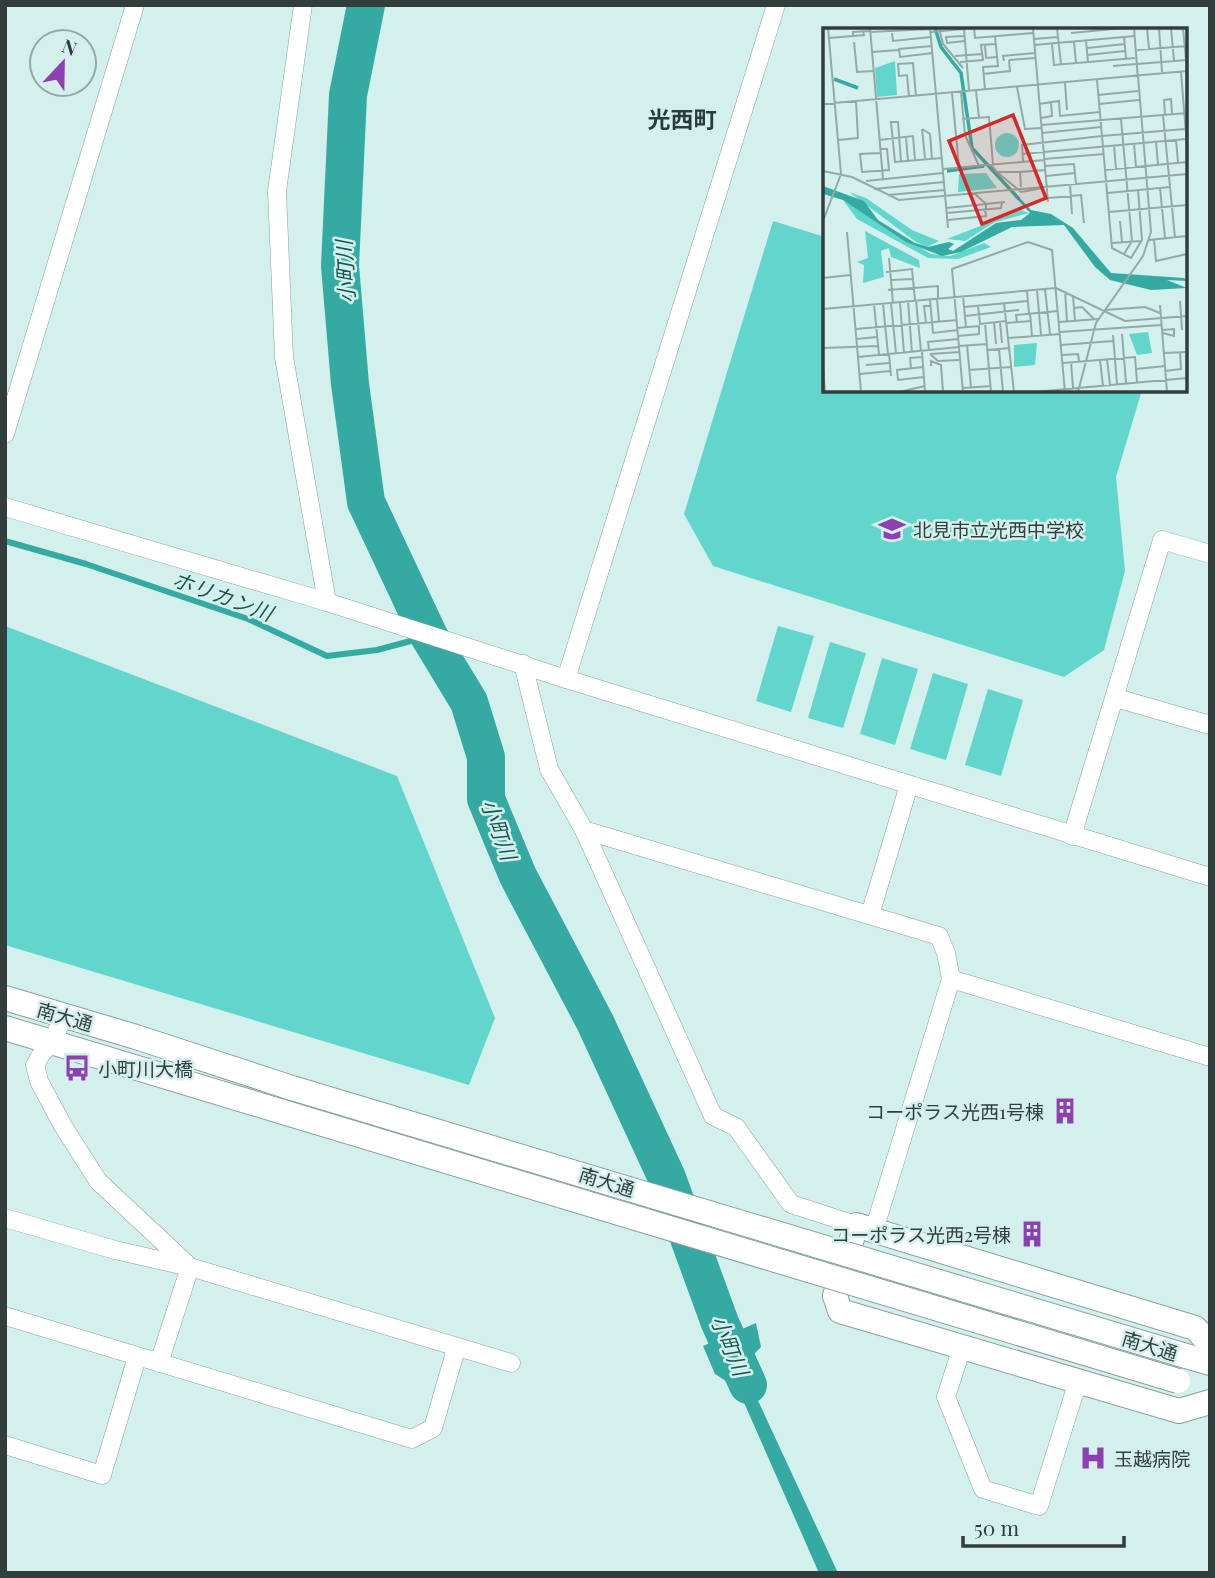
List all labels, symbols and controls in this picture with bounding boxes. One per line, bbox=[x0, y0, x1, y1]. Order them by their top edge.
north arrow bbox=[28, 28, 98, 98]
inset map bbox=[823, 28, 1187, 392]
text: N bbox=[59, 32, 81, 61]
district label: 光西町 bbox=[648, 103, 717, 134]
water label: 小町川 bbox=[328, 238, 360, 304]
school or university icon: 北見市立光西中学校 bbox=[877, 514, 907, 544]
place label: 北見市立光西中学校 bbox=[913, 516, 1084, 542]
water label: ホリカン川 bbox=[169, 564, 279, 627]
water label: 小町川 bbox=[476, 795, 525, 865]
street label: 南大通 bbox=[34, 996, 96, 1036]
bus stop icon: 小町川大橋 bbox=[62, 1053, 92, 1083]
place label: 小町川大橋 bbox=[98, 1055, 193, 1081]
building icon: コーポラス光西1号棟 bbox=[1050, 1096, 1080, 1126]
place label: コーポラス光西1号棟 bbox=[866, 1098, 1044, 1124]
street label: 南大通 bbox=[576, 1160, 638, 1202]
building icon: コーポラス光西2号棟 bbox=[1017, 1219, 1047, 1249]
place label: コーポラス光西2号棟 bbox=[831, 1221, 1011, 1247]
water label: 小町川 bbox=[706, 1311, 757, 1381]
street label: 南大通 bbox=[1119, 1324, 1181, 1366]
hospital icon: 玉越病院 bbox=[1078, 1443, 1108, 1473]
place label: 玉越病院 bbox=[1114, 1445, 1190, 1471]
scale bar bbox=[963, 1504, 1124, 1548]
text: 50 m bbox=[974, 1513, 1020, 1541]

